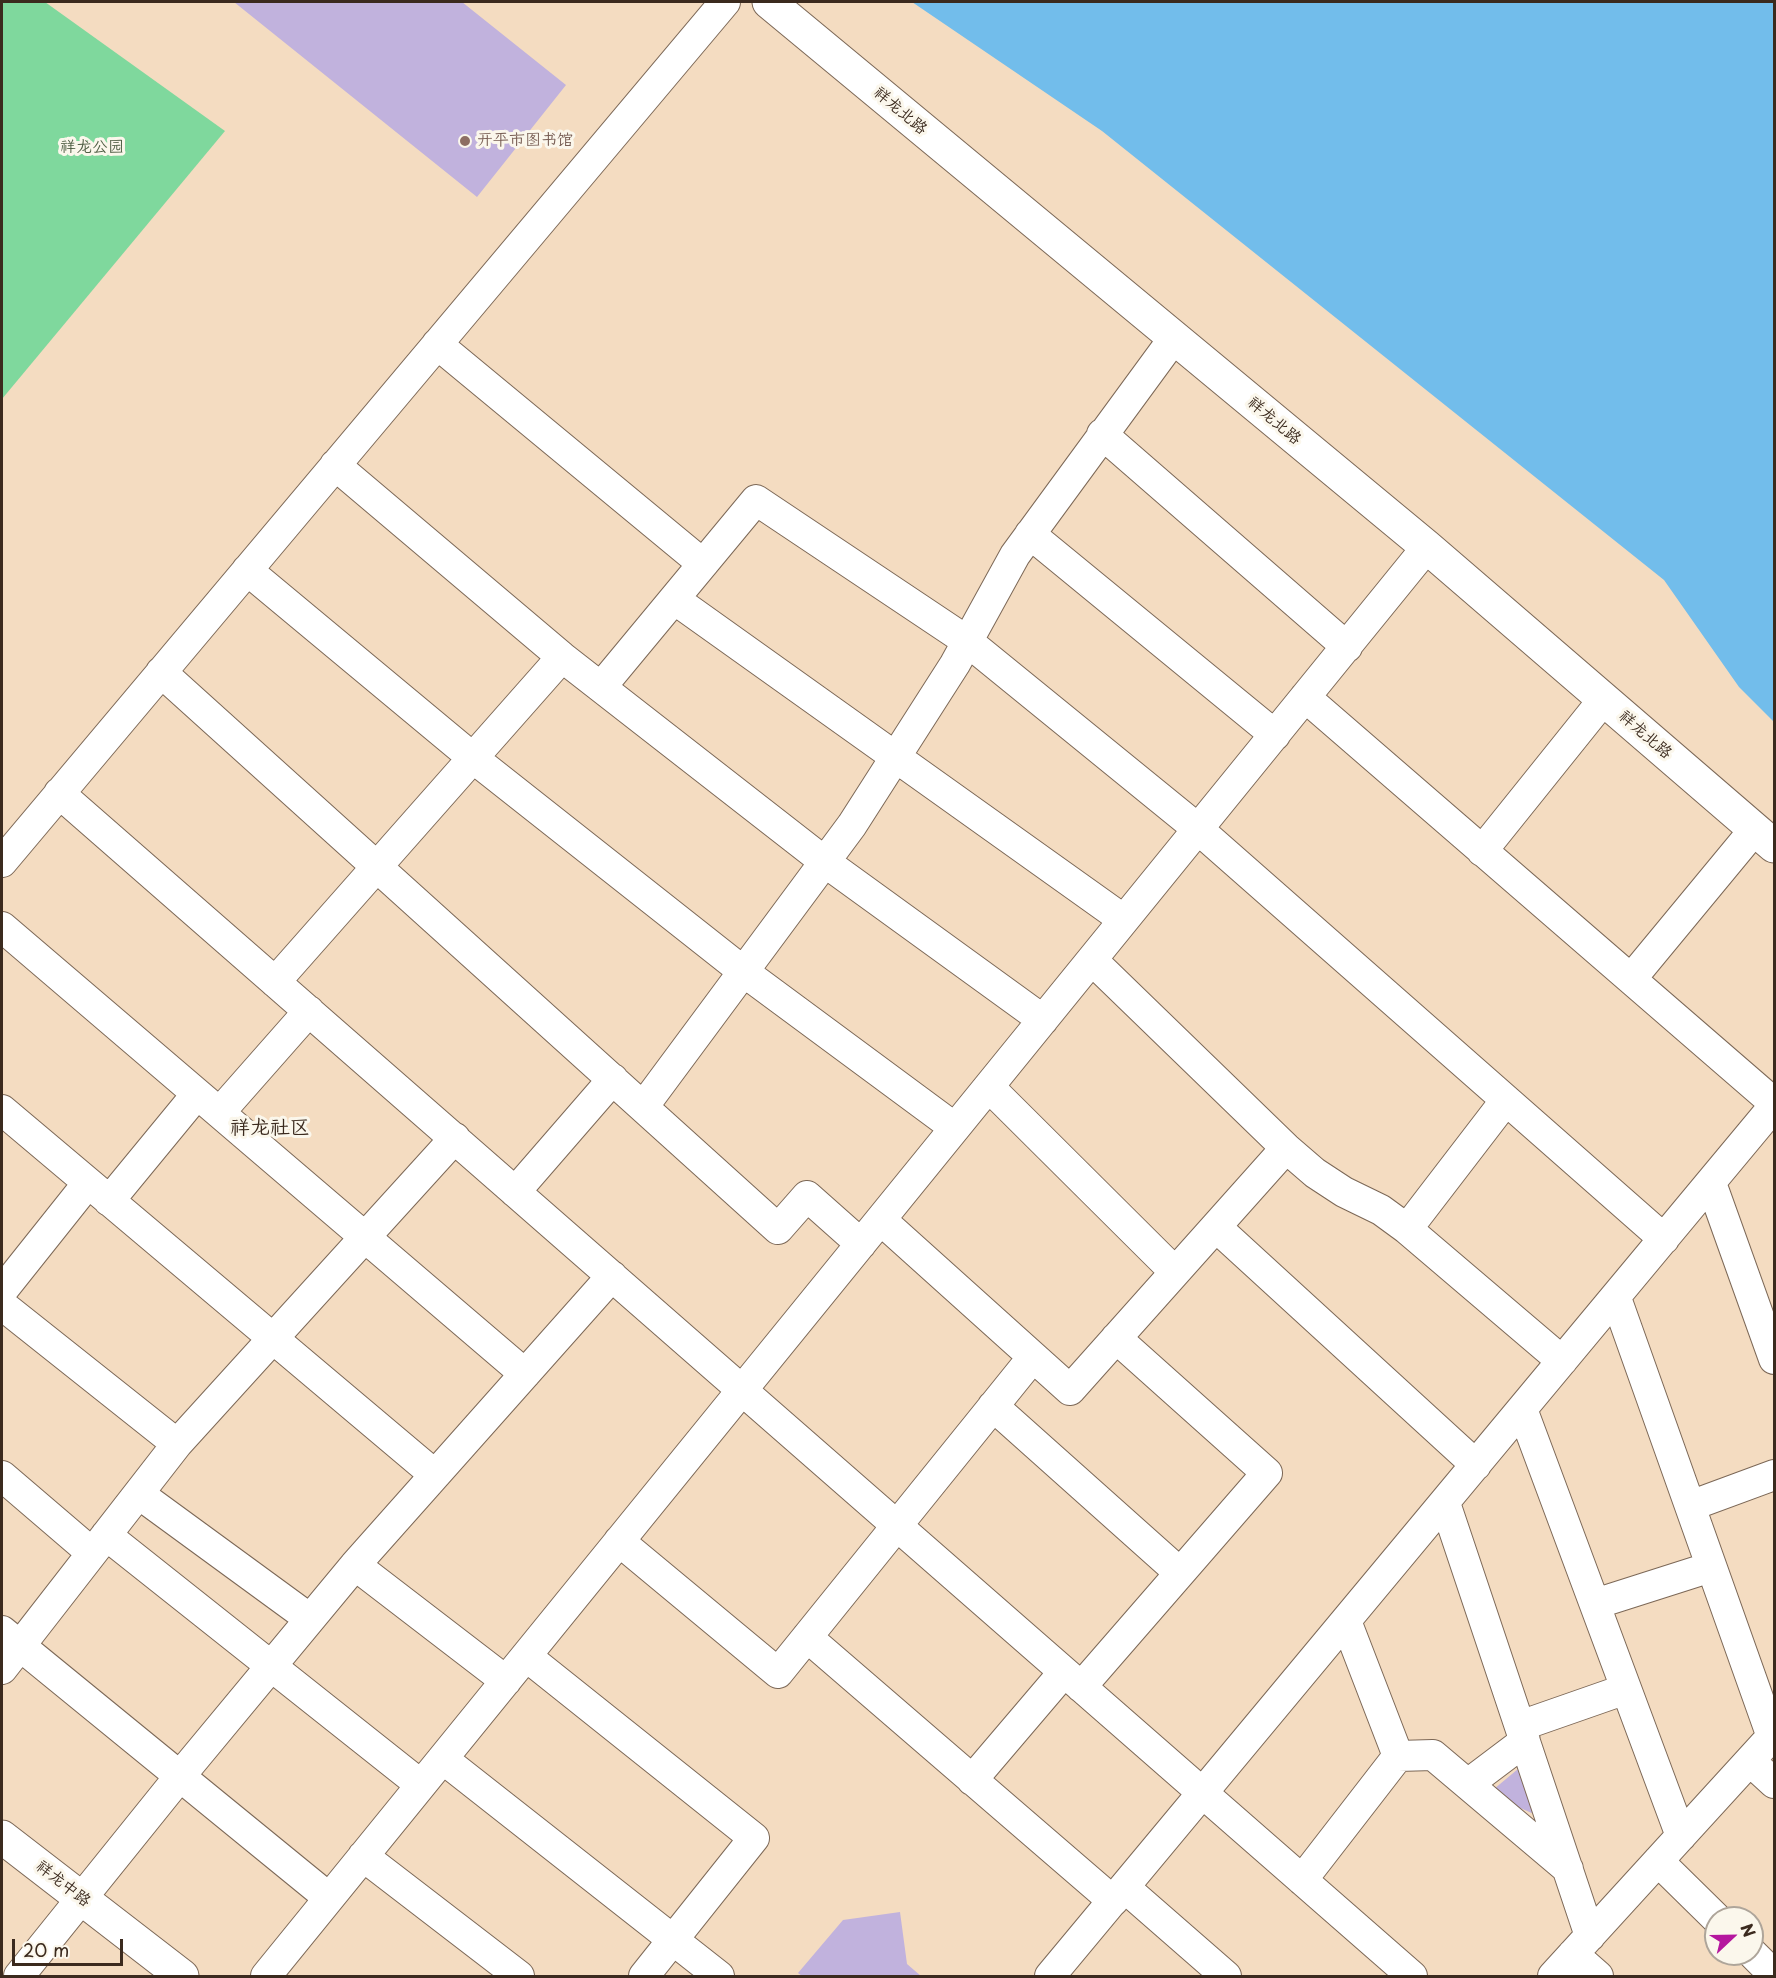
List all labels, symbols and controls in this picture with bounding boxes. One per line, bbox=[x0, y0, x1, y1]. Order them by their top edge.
street label: 祥龙北路 bbox=[869, 83, 931, 139]
place label: 开平市图书馆 bbox=[477, 131, 573, 151]
marker: 开平市图书馆 bbox=[458, 134, 472, 148]
park label: 祥龙公园 bbox=[60, 138, 124, 158]
street label: 祥龙北路 bbox=[1243, 393, 1305, 449]
street label: 祥龙北路 bbox=[1615, 707, 1675, 763]
district label: 祥龙社区 bbox=[230, 1116, 310, 1140]
street label: 祥龙中路 bbox=[32, 1857, 94, 1911]
north arrow bbox=[1704, 1906, 1764, 1966]
text: N bbox=[1735, 1920, 1762, 1940]
scale bar bbox=[15, 1927, 126, 1965]
text: 20 m bbox=[23, 1936, 69, 1963]

